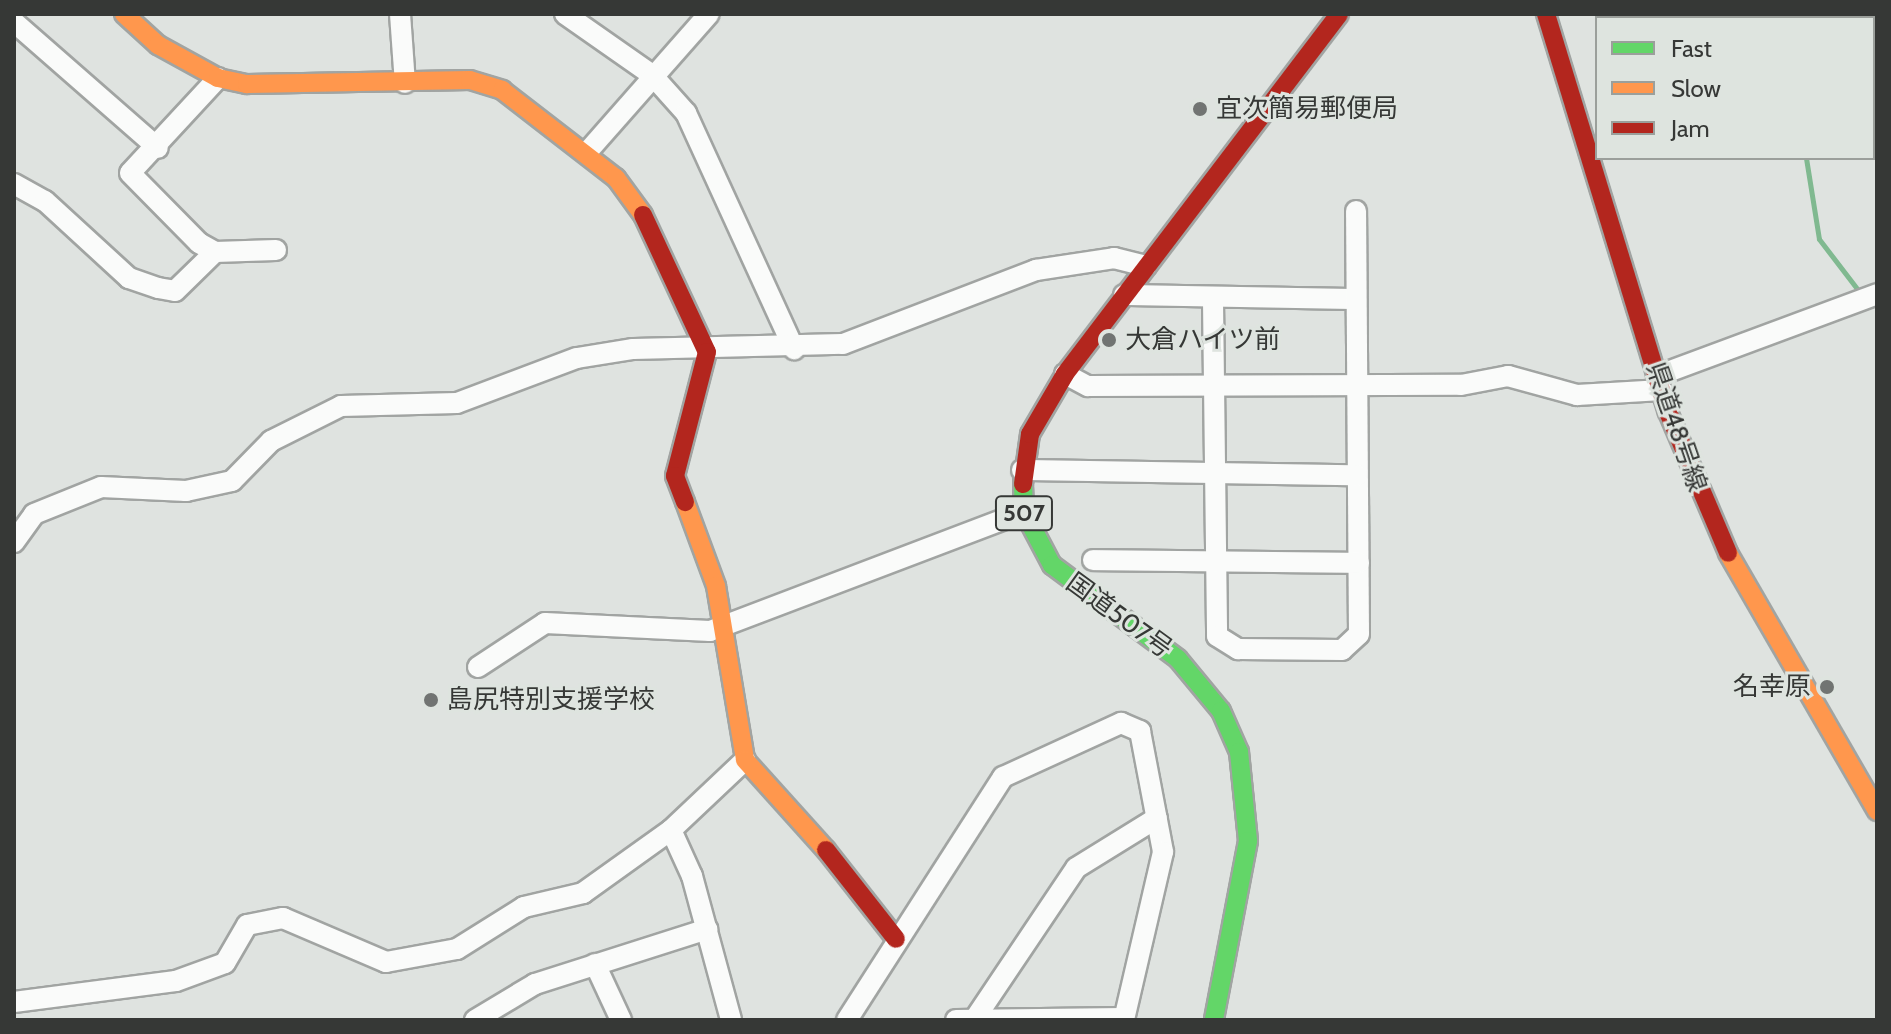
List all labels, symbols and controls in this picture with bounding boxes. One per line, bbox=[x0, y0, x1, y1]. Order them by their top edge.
legend bbox=[1595, 16, 1875, 160]
text: Fast bbox=[1671, 34, 1712, 63]
text: Slow bbox=[1671, 74, 1721, 103]
place label: 宜次簡易郵便局 bbox=[1216, 93, 1398, 125]
marker: 宜次簡易郵便局 bbox=[1191, 100, 1209, 118]
text: Jam bbox=[1671, 114, 1709, 143]
place label: 大倉ハイツ前 bbox=[1125, 324, 1281, 356]
marker: 大倉ハイツ前 bbox=[1100, 331, 1118, 349]
street label: 県道48号線 bbox=[1639, 358, 1713, 496]
road number: 507 bbox=[994, 493, 1054, 533]
street label: 国道507号 bbox=[1060, 567, 1178, 665]
place label: 名幸原 bbox=[1733, 671, 1811, 703]
marker: 名幸原 bbox=[1818, 678, 1836, 696]
place label: 島尻特別支援学校 bbox=[447, 684, 655, 716]
marker: 島尻特別支援学校 bbox=[422, 691, 440, 709]

